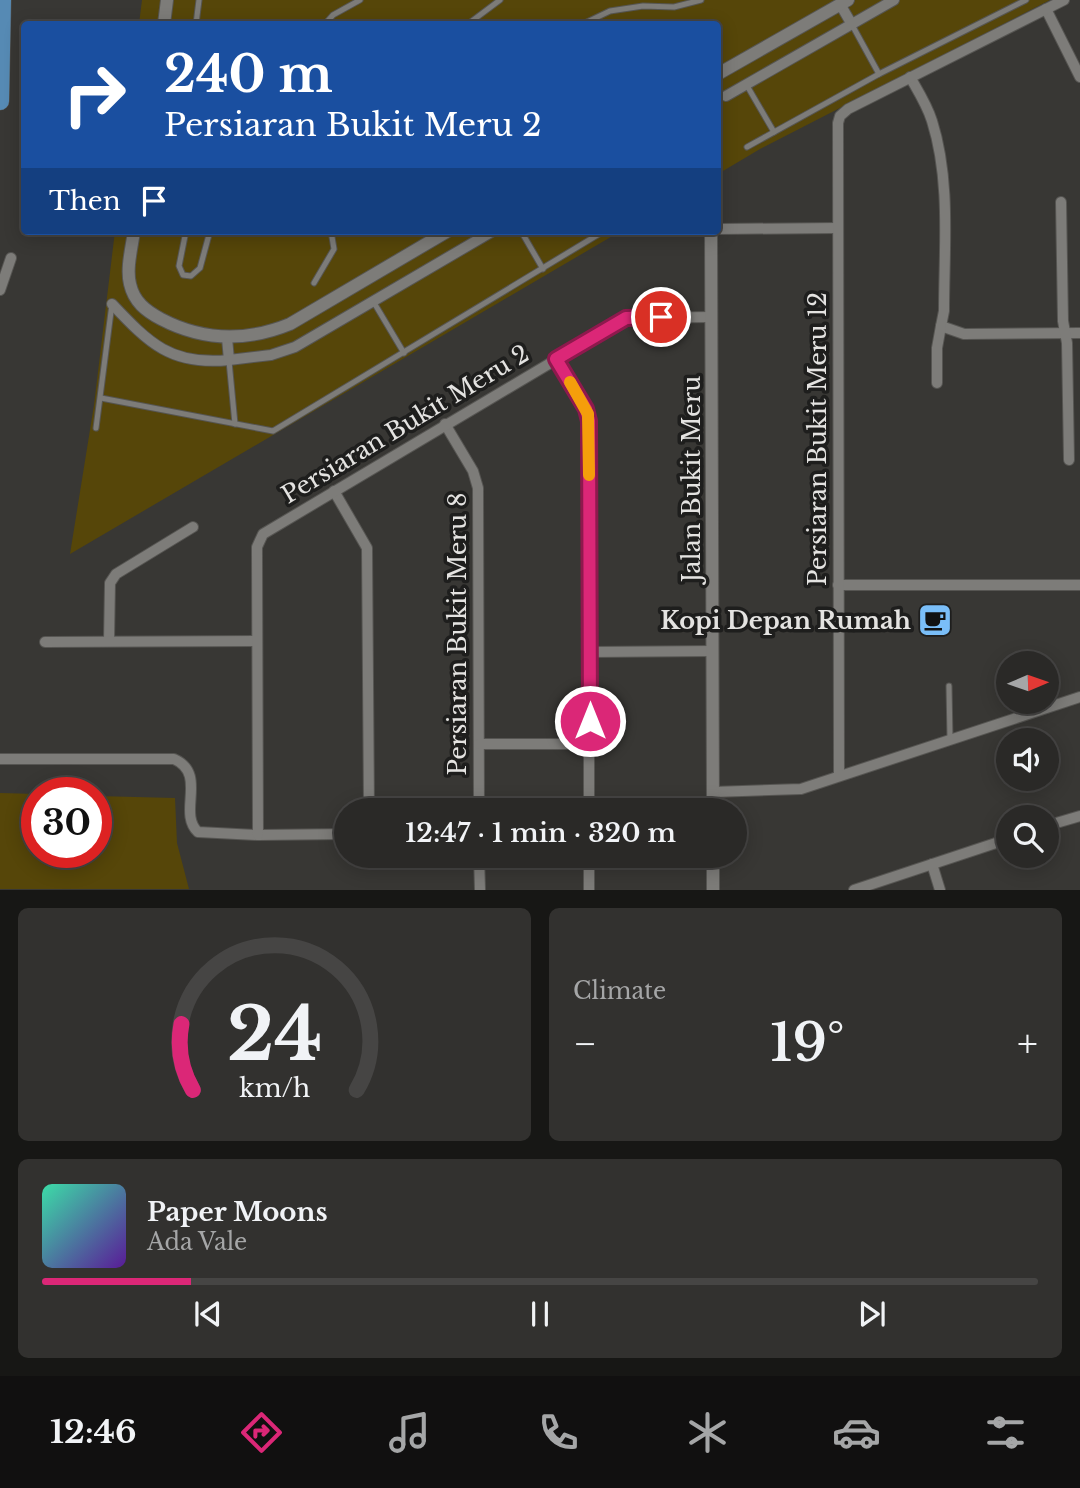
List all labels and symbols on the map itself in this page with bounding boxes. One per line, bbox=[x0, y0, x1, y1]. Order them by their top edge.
pin bbox=[631, 287, 691, 347]
street label: Persiaran Bukit Meru 12 bbox=[803, 292, 832, 586]
street label: Persiaran Bukit Meru 2 bbox=[276, 339, 534, 509]
street label: Jalan Bukit Meru bbox=[677, 376, 706, 585]
street label: Persiaran Bukit Meru 8 bbox=[443, 492, 472, 776]
cafe icon: Kopi Depan Rumah bbox=[916, 601, 954, 639]
place label: Kopi Depan Rumah bbox=[660, 606, 911, 635]
north arrow bbox=[996, 651, 1059, 714]
position arrow bbox=[553, 684, 627, 758]
speed limit sign: 30 bbox=[21, 777, 112, 868]

